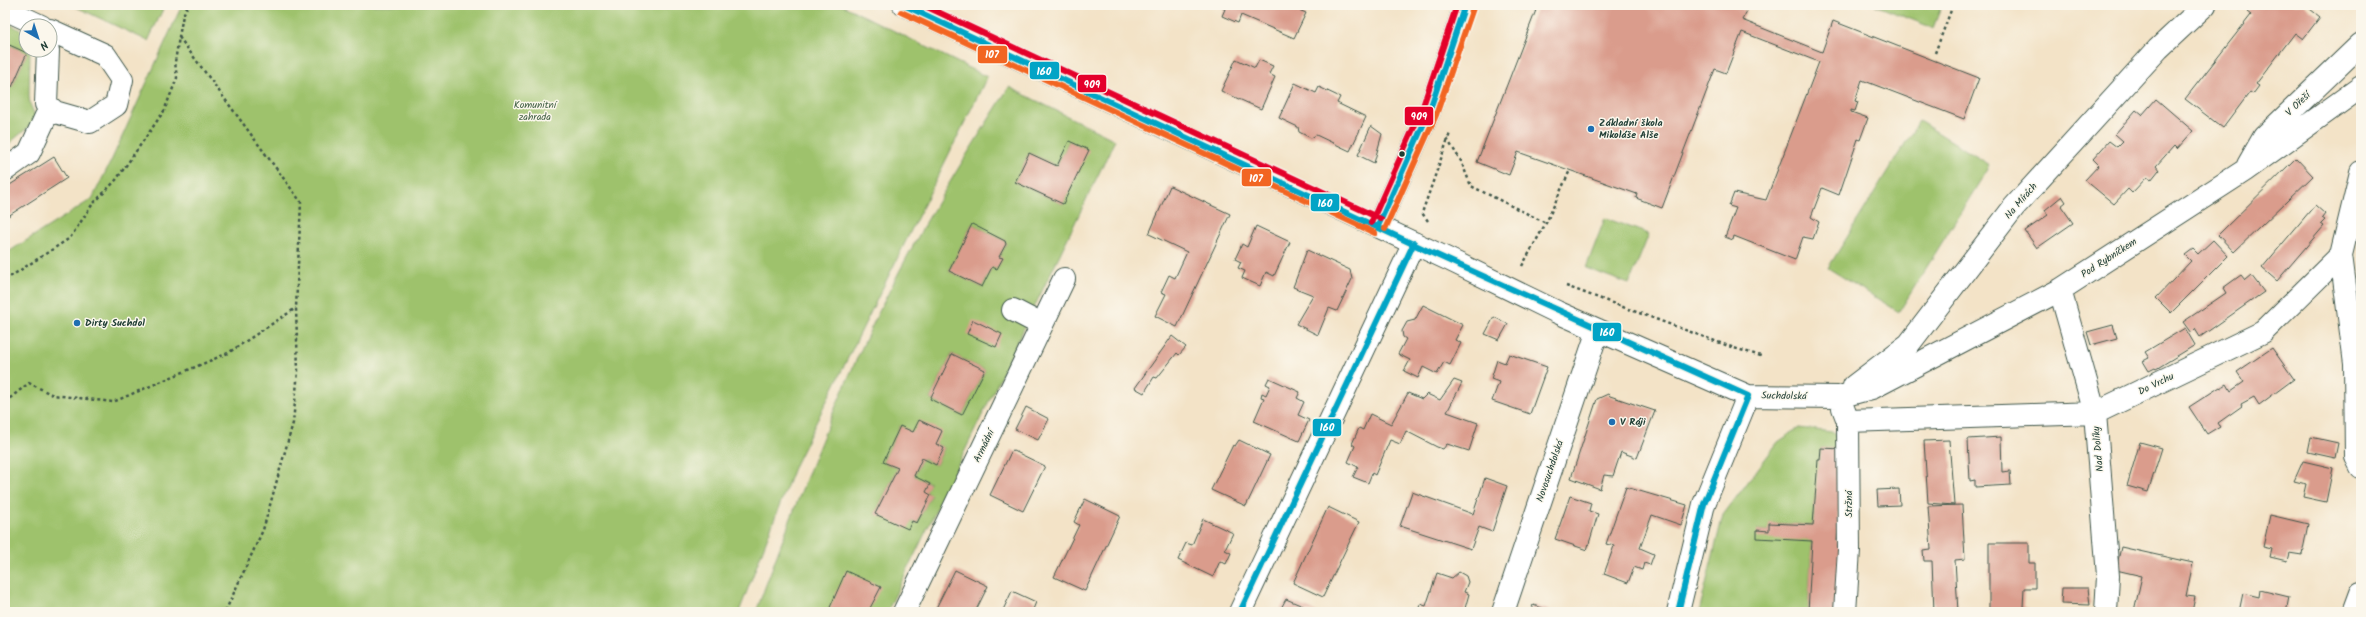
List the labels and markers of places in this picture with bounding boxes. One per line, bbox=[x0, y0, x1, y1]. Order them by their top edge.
place label: Základní škola Mikoláše Alše bbox=[1599, 115, 1663, 143]
marker: Základní škola Mikoláše Alše bbox=[1586, 124, 1596, 134]
unlabelled marker bbox=[1397, 149, 1407, 159]
place label: Dirty Suchdol bbox=[85, 315, 145, 331]
marker: Dirty Suchdol bbox=[72, 318, 82, 328]
place label: V Ráji bbox=[1620, 414, 1646, 430]
marker: V Ráji bbox=[1607, 417, 1617, 427]

